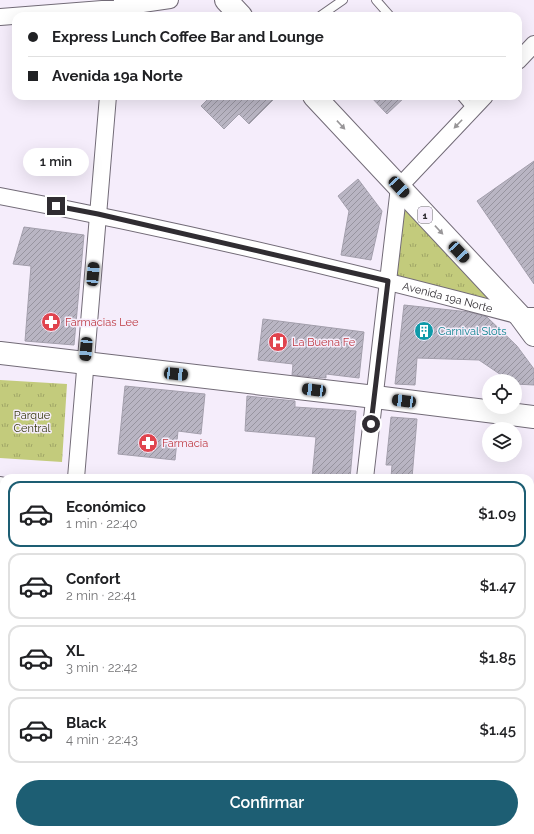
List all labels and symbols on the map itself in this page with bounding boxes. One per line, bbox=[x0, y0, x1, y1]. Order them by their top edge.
one-way arrow bbox=[453, 119, 463, 129]
one-way arrow bbox=[336, 120, 346, 130]
callout: 1 min bbox=[23, 148, 89, 176]
car bbox=[386, 174, 412, 200]
route end bbox=[47, 197, 65, 215]
road number: 1 bbox=[418, 207, 432, 223]
one-way arrow bbox=[434, 225, 444, 235]
car bbox=[446, 239, 472, 265]
car bbox=[86, 262, 100, 286]
street label: Avenida 19a Norte bbox=[401, 280, 494, 316]
pharmacy icon: Farmacias Lee bbox=[40, 311, 62, 333]
place label: Farmacias Lee bbox=[65, 316, 139, 329]
building icon: Carnival Slots bbox=[413, 320, 435, 342]
place label: Carnival Slots bbox=[438, 325, 507, 338]
hospital icon: La Buena Fe bbox=[267, 331, 289, 353]
place label: La Buena Fe bbox=[292, 336, 356, 349]
car bbox=[79, 337, 93, 361]
car bbox=[163, 367, 189, 381]
car bbox=[301, 383, 327, 397]
car bbox=[391, 394, 417, 408]
park label: Parque Central bbox=[14, 409, 51, 435]
route start bbox=[362, 415, 380, 433]
pharmacy icon: Farmacia bbox=[137, 432, 159, 454]
place label: Farmacia bbox=[162, 437, 208, 450]

